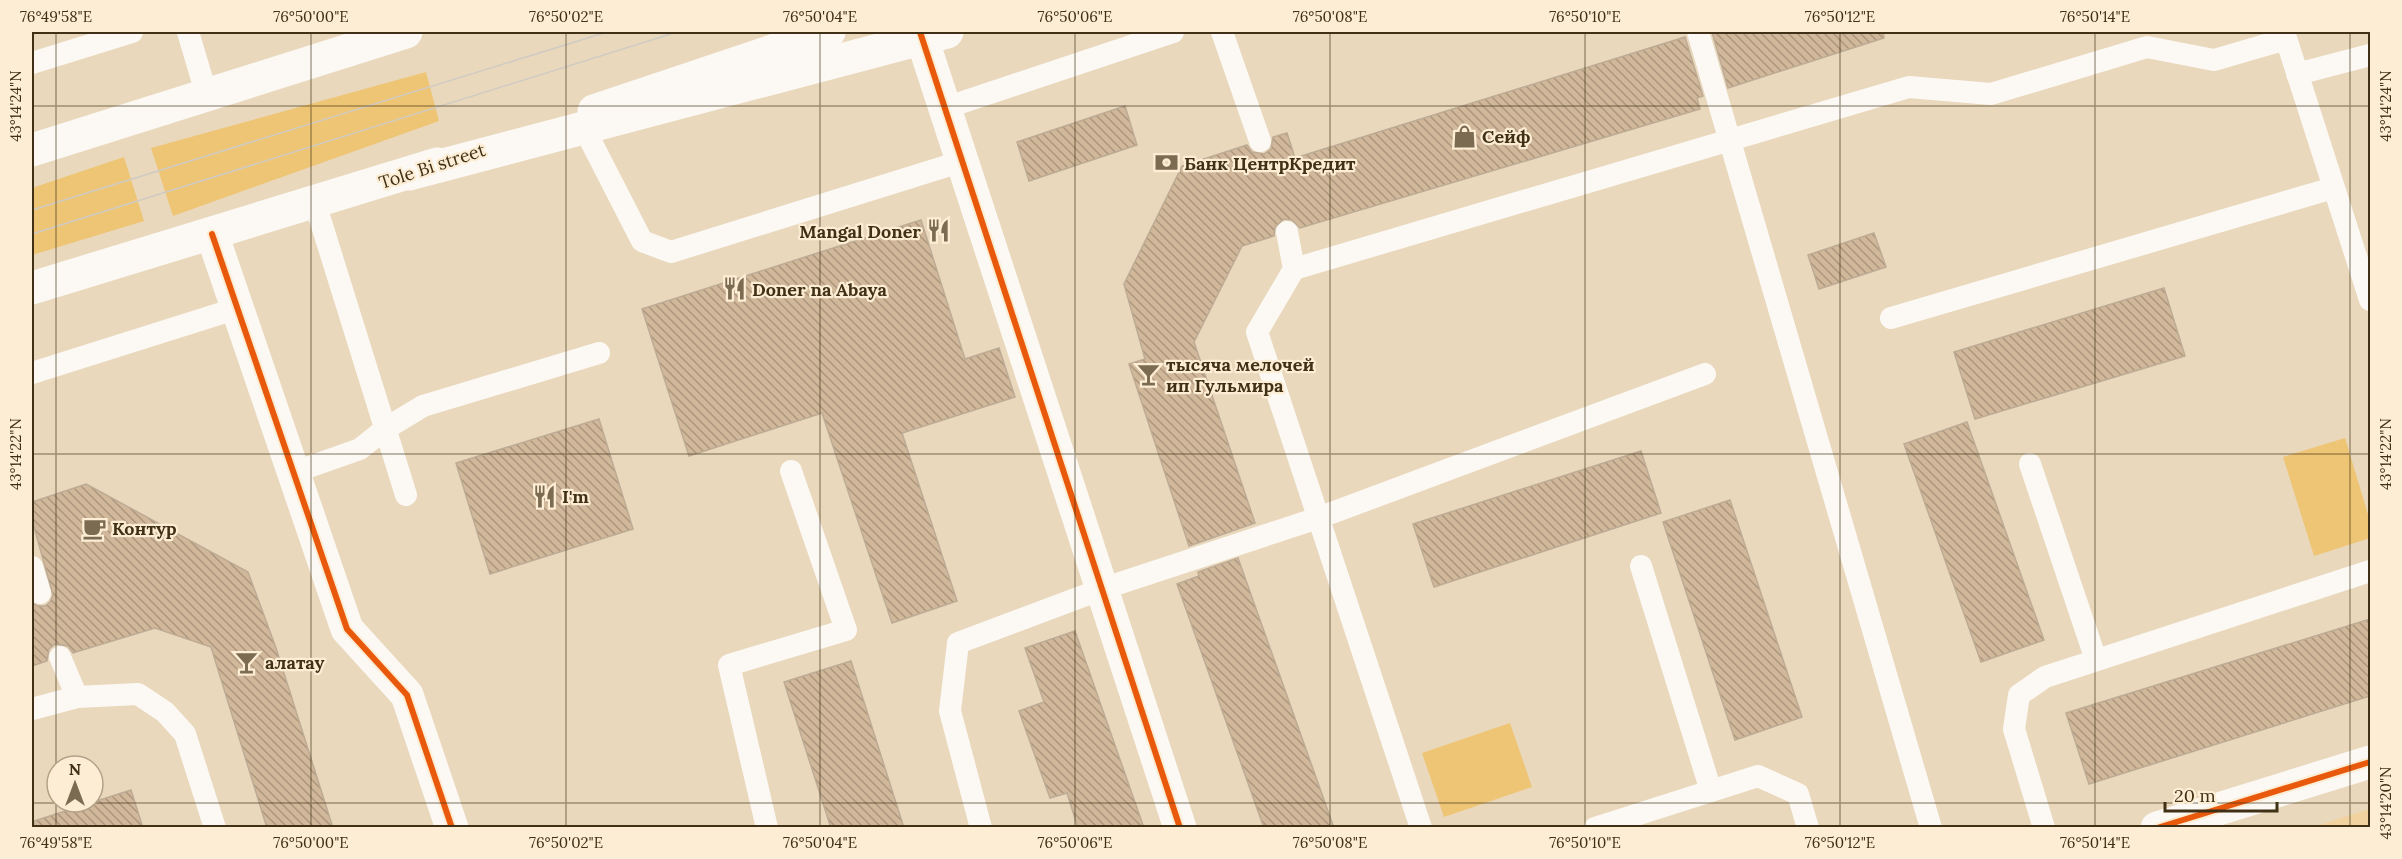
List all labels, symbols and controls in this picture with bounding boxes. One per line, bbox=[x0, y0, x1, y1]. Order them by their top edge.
text: 76°49'58"E bbox=[20, 7, 92, 26]
text: 76°50'00"E bbox=[273, 7, 349, 26]
text: 76°50'02"E bbox=[529, 7, 603, 26]
text: 76°50'04"E bbox=[783, 7, 857, 26]
text: 76°50'06"E bbox=[1038, 7, 1112, 26]
text: 76°50'08"E bbox=[1293, 7, 1367, 26]
text: 76°50'10"E bbox=[1549, 7, 1621, 26]
text: 76°50'12"E bbox=[1805, 7, 1875, 26]
text: 76°50'14"E bbox=[2060, 7, 2130, 26]
text: 43°14'24"N bbox=[6, 70, 25, 142]
text: 43°14'24"N bbox=[2376, 70, 2395, 142]
shop icon: Сейф bbox=[1451, 123, 1477, 149]
place label: Сейф bbox=[1482, 125, 1530, 148]
street label: Tole Bi street bbox=[376, 138, 488, 194]
bank icon: Банк ЦентрКредит bbox=[1153, 150, 1179, 176]
place label: Банк ЦентрКредит bbox=[1184, 152, 1356, 175]
restaurant icon: Mangal Doner bbox=[926, 218, 952, 244]
place label: Mangal Doner bbox=[799, 220, 921, 243]
restaurant icon: Doner na Abaya bbox=[721, 276, 747, 302]
place label: Doner na Abaya bbox=[752, 278, 887, 301]
place label: тысяча мелочей ип Гульмира bbox=[1166, 353, 1315, 397]
bar icon: тысяча мелочей ип Гульмира bbox=[1135, 361, 1161, 387]
text: 43°14'22"N bbox=[6, 418, 25, 490]
text: 43°14'22"N bbox=[2376, 418, 2395, 490]
restaurant icon: I'm bbox=[531, 483, 557, 509]
place label: I'm bbox=[562, 485, 589, 508]
cafe icon: Контур bbox=[81, 515, 107, 541]
place label: Контур bbox=[112, 517, 177, 540]
bar icon: алатау bbox=[234, 649, 260, 675]
place label: алатау bbox=[265, 651, 325, 674]
north arrow bbox=[45, 754, 105, 814]
text: N bbox=[69, 759, 81, 779]
text: 43°14'20"N bbox=[2376, 766, 2395, 840]
scale bar bbox=[2165, 775, 2278, 813]
text: 20 m bbox=[2174, 784, 2216, 807]
text: 76°49'58"E bbox=[20, 833, 92, 852]
text: 76°50'00"E bbox=[273, 833, 349, 852]
text: 76°50'02"E bbox=[529, 833, 603, 852]
text: 76°50'04"E bbox=[783, 833, 857, 852]
text: 76°50'06"E bbox=[1038, 833, 1112, 852]
text: 76°50'08"E bbox=[1293, 833, 1367, 852]
text: 76°50'10"E bbox=[1549, 833, 1621, 852]
text: 76°50'12"E bbox=[1805, 833, 1875, 852]
text: 76°50'14"E bbox=[2060, 833, 2130, 852]

